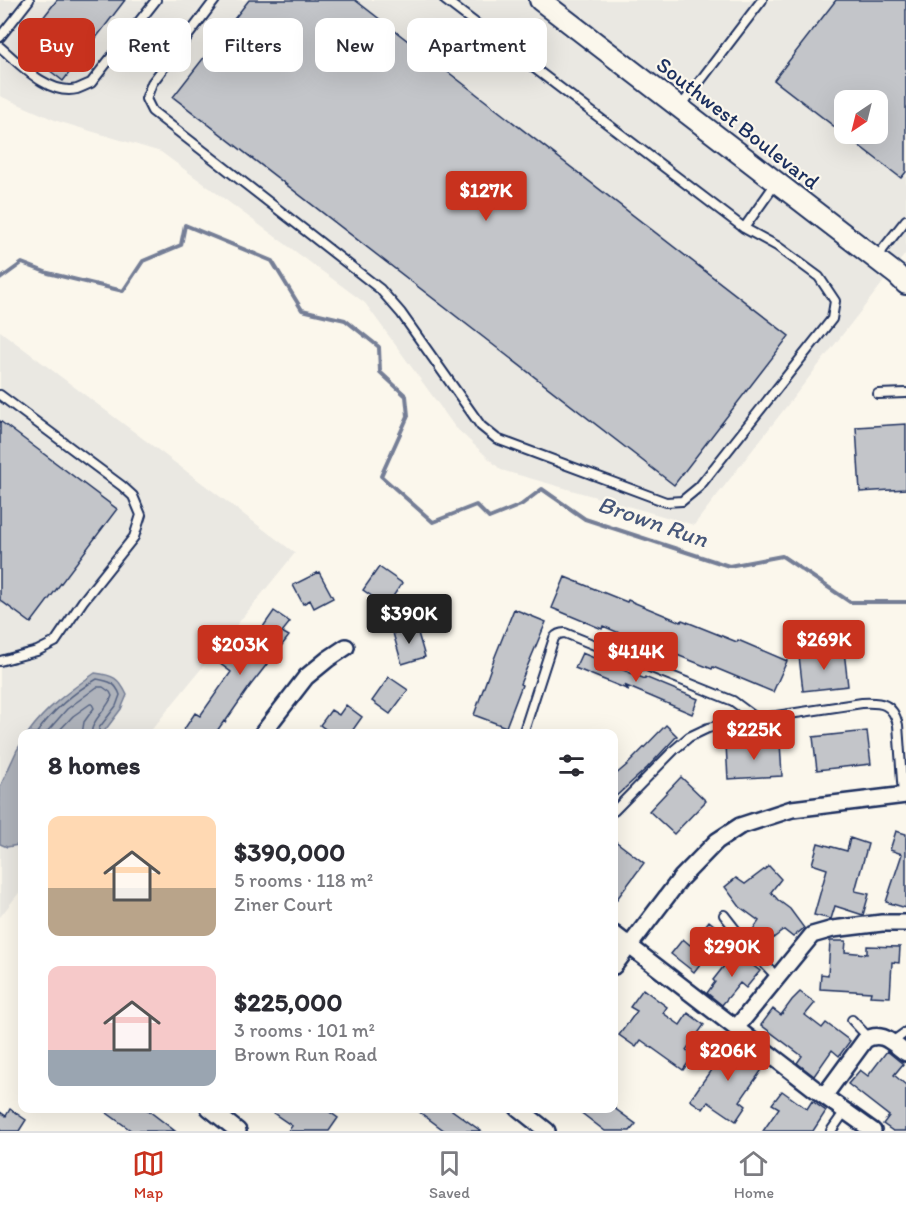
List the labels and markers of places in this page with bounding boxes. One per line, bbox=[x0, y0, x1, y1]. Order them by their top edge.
pin: $127K bbox=[444, 171, 528, 222]
pin: $390K bbox=[367, 594, 451, 645]
pin: $269K bbox=[782, 620, 866, 671]
pin: $203K bbox=[198, 625, 282, 676]
pin: $414K bbox=[594, 632, 678, 683]
pin: $225K bbox=[712, 710, 796, 761]
pin: $290K bbox=[690, 927, 774, 978]
pin: $206K bbox=[686, 1031, 770, 1082]

